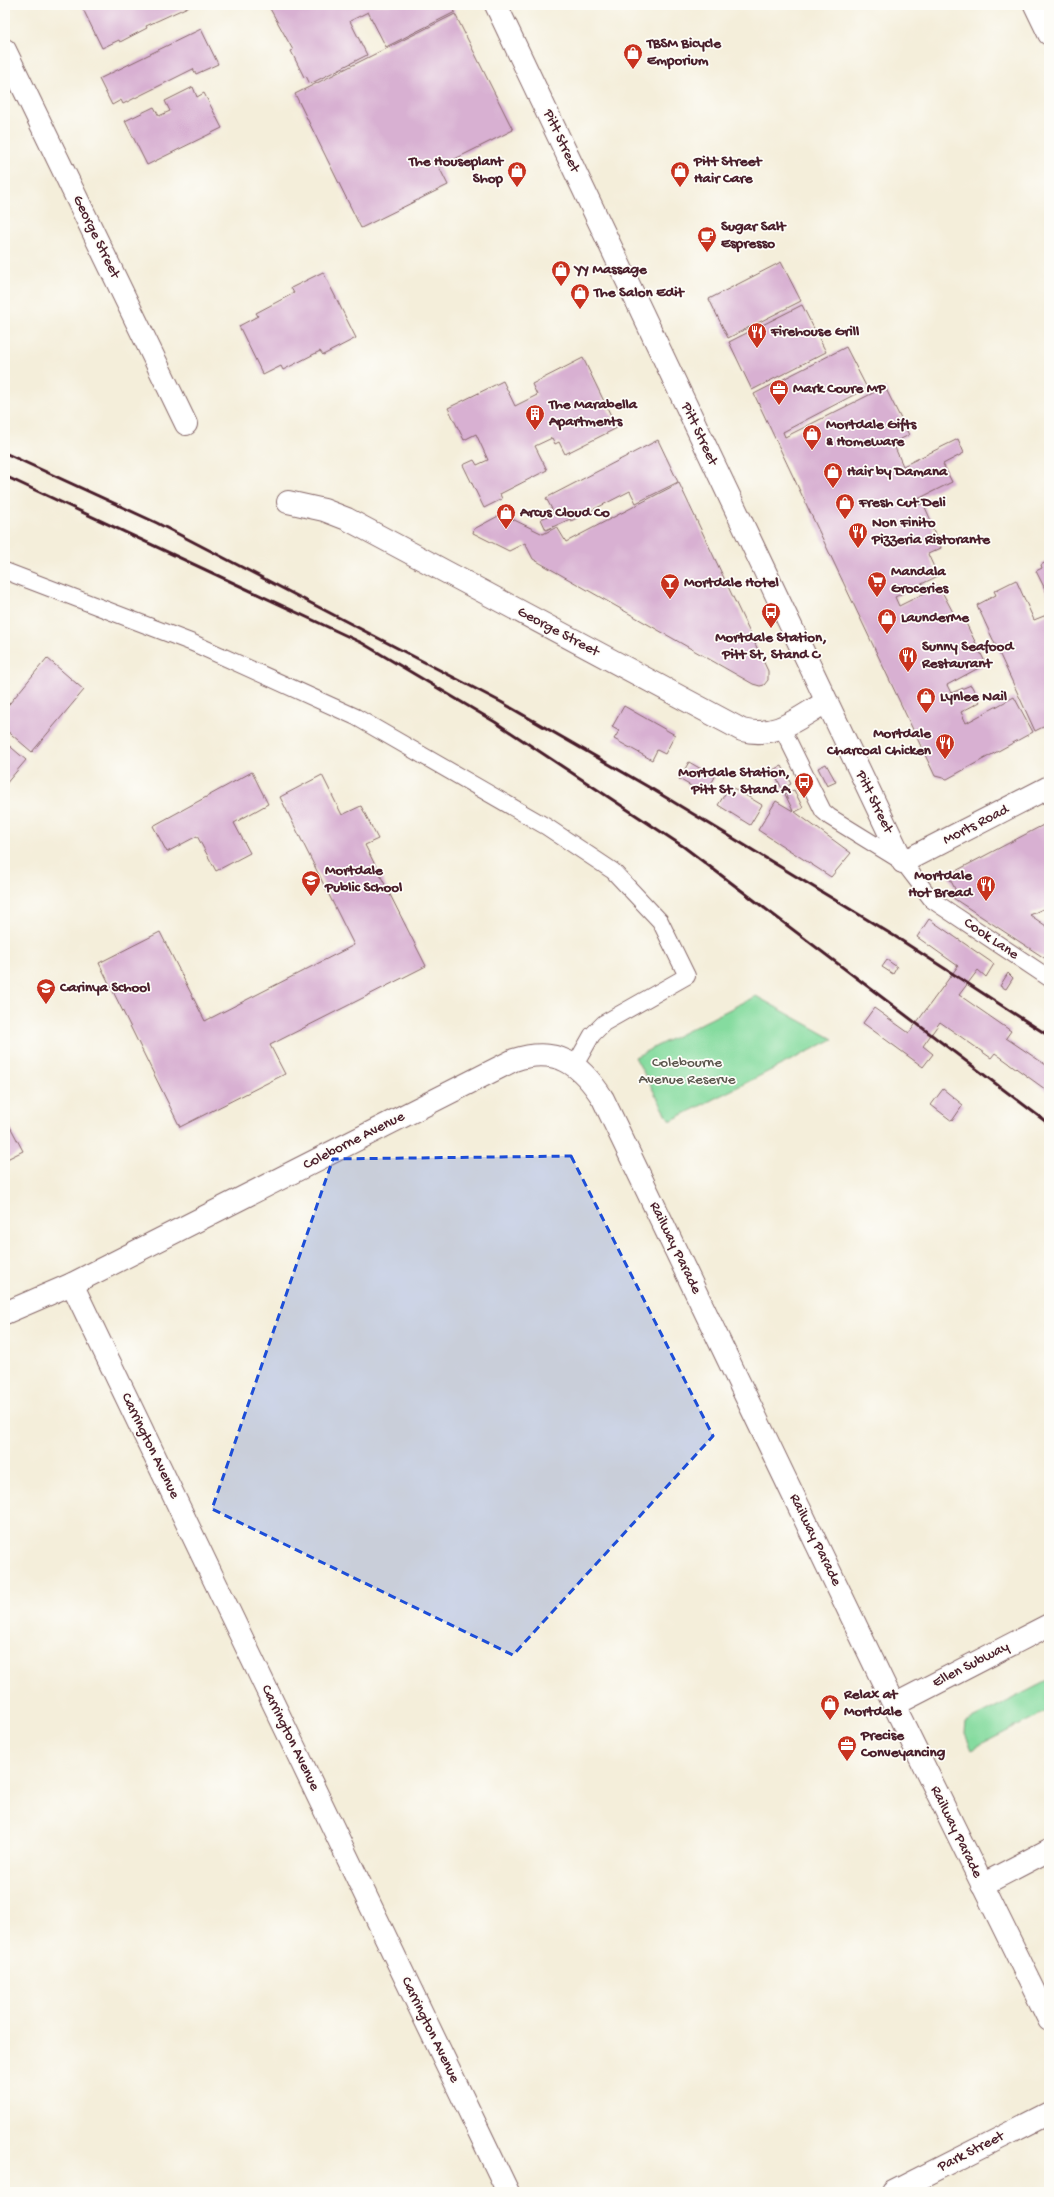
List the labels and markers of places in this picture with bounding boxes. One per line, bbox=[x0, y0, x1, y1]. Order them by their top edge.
place label: TBSM Bicycle Emporium bbox=[646, 35, 722, 70]
shop icon: TBSM Bicycle Emporium bbox=[622, 42, 644, 70]
place label: The Houseplant Shop bbox=[408, 153, 505, 188]
place label: Pitt Street Hair Care bbox=[693, 153, 763, 188]
shop icon: The Houseplant Shop bbox=[506, 160, 528, 188]
shop icon: Pitt Street Hair Care bbox=[669, 160, 691, 188]
place label: Sugar Salt Espresso bbox=[721, 218, 787, 253]
cafe icon: Sugar Salt Espresso bbox=[696, 225, 718, 253]
shop icon: YY Massage bbox=[550, 259, 572, 287]
place label: YY Massage bbox=[573, 261, 648, 279]
shop icon: The Salon Edit bbox=[569, 282, 591, 310]
place label: The Salon Edit bbox=[593, 284, 686, 302]
restaurant icon: Firehouse Grill bbox=[746, 321, 768, 349]
place label: Firehouse Grill bbox=[770, 323, 860, 341]
office icon: Mark Coure MP bbox=[768, 378, 790, 406]
place label: Mark Coure MP bbox=[793, 380, 886, 398]
place label: The Marabella Apartments bbox=[548, 396, 638, 431]
building icon: The Marabella Apartments bbox=[524, 403, 546, 431]
place label: Mortdale Gifts & Homeware bbox=[826, 416, 918, 451]
shop icon: Mortdale Gifts & Homeware bbox=[801, 423, 823, 451]
shop icon: Hair by Damana bbox=[822, 461, 844, 489]
place label: Hair by Damana bbox=[847, 463, 948, 481]
shop icon: Fresh Cut Deli bbox=[834, 492, 856, 520]
place label: Fresh Cut Deli bbox=[858, 494, 946, 512]
shop icon: Arcus Cloud Co bbox=[495, 502, 517, 530]
place label: Arcus Cloud Co bbox=[519, 504, 610, 522]
place label: Non Finito Pizzeria Ristorante bbox=[871, 514, 991, 549]
restaurant icon: Non Finito Pizzeria Ristorante bbox=[847, 521, 869, 549]
place label: Mandala Groceries bbox=[891, 563, 950, 598]
supermarket icon: Mandala Groceries bbox=[866, 570, 888, 598]
bar icon: Mortdale Hotel bbox=[659, 572, 681, 600]
place label: Mortdale Hotel bbox=[684, 574, 780, 592]
bus stop icon: Mortdale Station, Pitt St, Stand C bbox=[760, 601, 782, 629]
shop icon: LaunderMe bbox=[876, 607, 898, 635]
place label: LaunderMe bbox=[901, 609, 970, 627]
place label: Mortdale Station, Pitt St, Stand C bbox=[715, 629, 827, 664]
place label: Sunny Seafood Restaurant bbox=[921, 638, 1015, 673]
restaurant icon: Sunny Seafood Restaurant bbox=[897, 645, 919, 673]
shop icon: Lynlee Nail bbox=[915, 686, 937, 714]
place label: Lynlee Nail bbox=[940, 688, 1008, 706]
place label: Mortdale Charcoal Chicken bbox=[826, 725, 932, 760]
restaurant icon: Mortdale Charcoal Chicken bbox=[934, 732, 956, 760]
place label: Mortdale Station, Pitt St, Stand A bbox=[678, 764, 791, 799]
bus stop icon: Mortdale Station, Pitt St, Stand A bbox=[793, 771, 815, 799]
place label: Mortdale Public School bbox=[324, 862, 403, 897]
place label: Mortdale Hot Bread bbox=[908, 867, 974, 902]
school or university icon: Mortdale Public School bbox=[300, 869, 322, 897]
restaurant icon: Mortdale Hot Bread bbox=[975, 874, 997, 902]
school or university icon: Carinya School bbox=[35, 977, 57, 1005]
place label: Carinya School bbox=[59, 979, 151, 997]
place label: Relax at Mortdale bbox=[843, 1686, 903, 1721]
shop icon: Relax at Mortdale bbox=[819, 1693, 841, 1721]
place label: Precise Conveyancing bbox=[860, 1727, 946, 1762]
office icon: Precise Conveyancing bbox=[836, 1734, 858, 1762]

